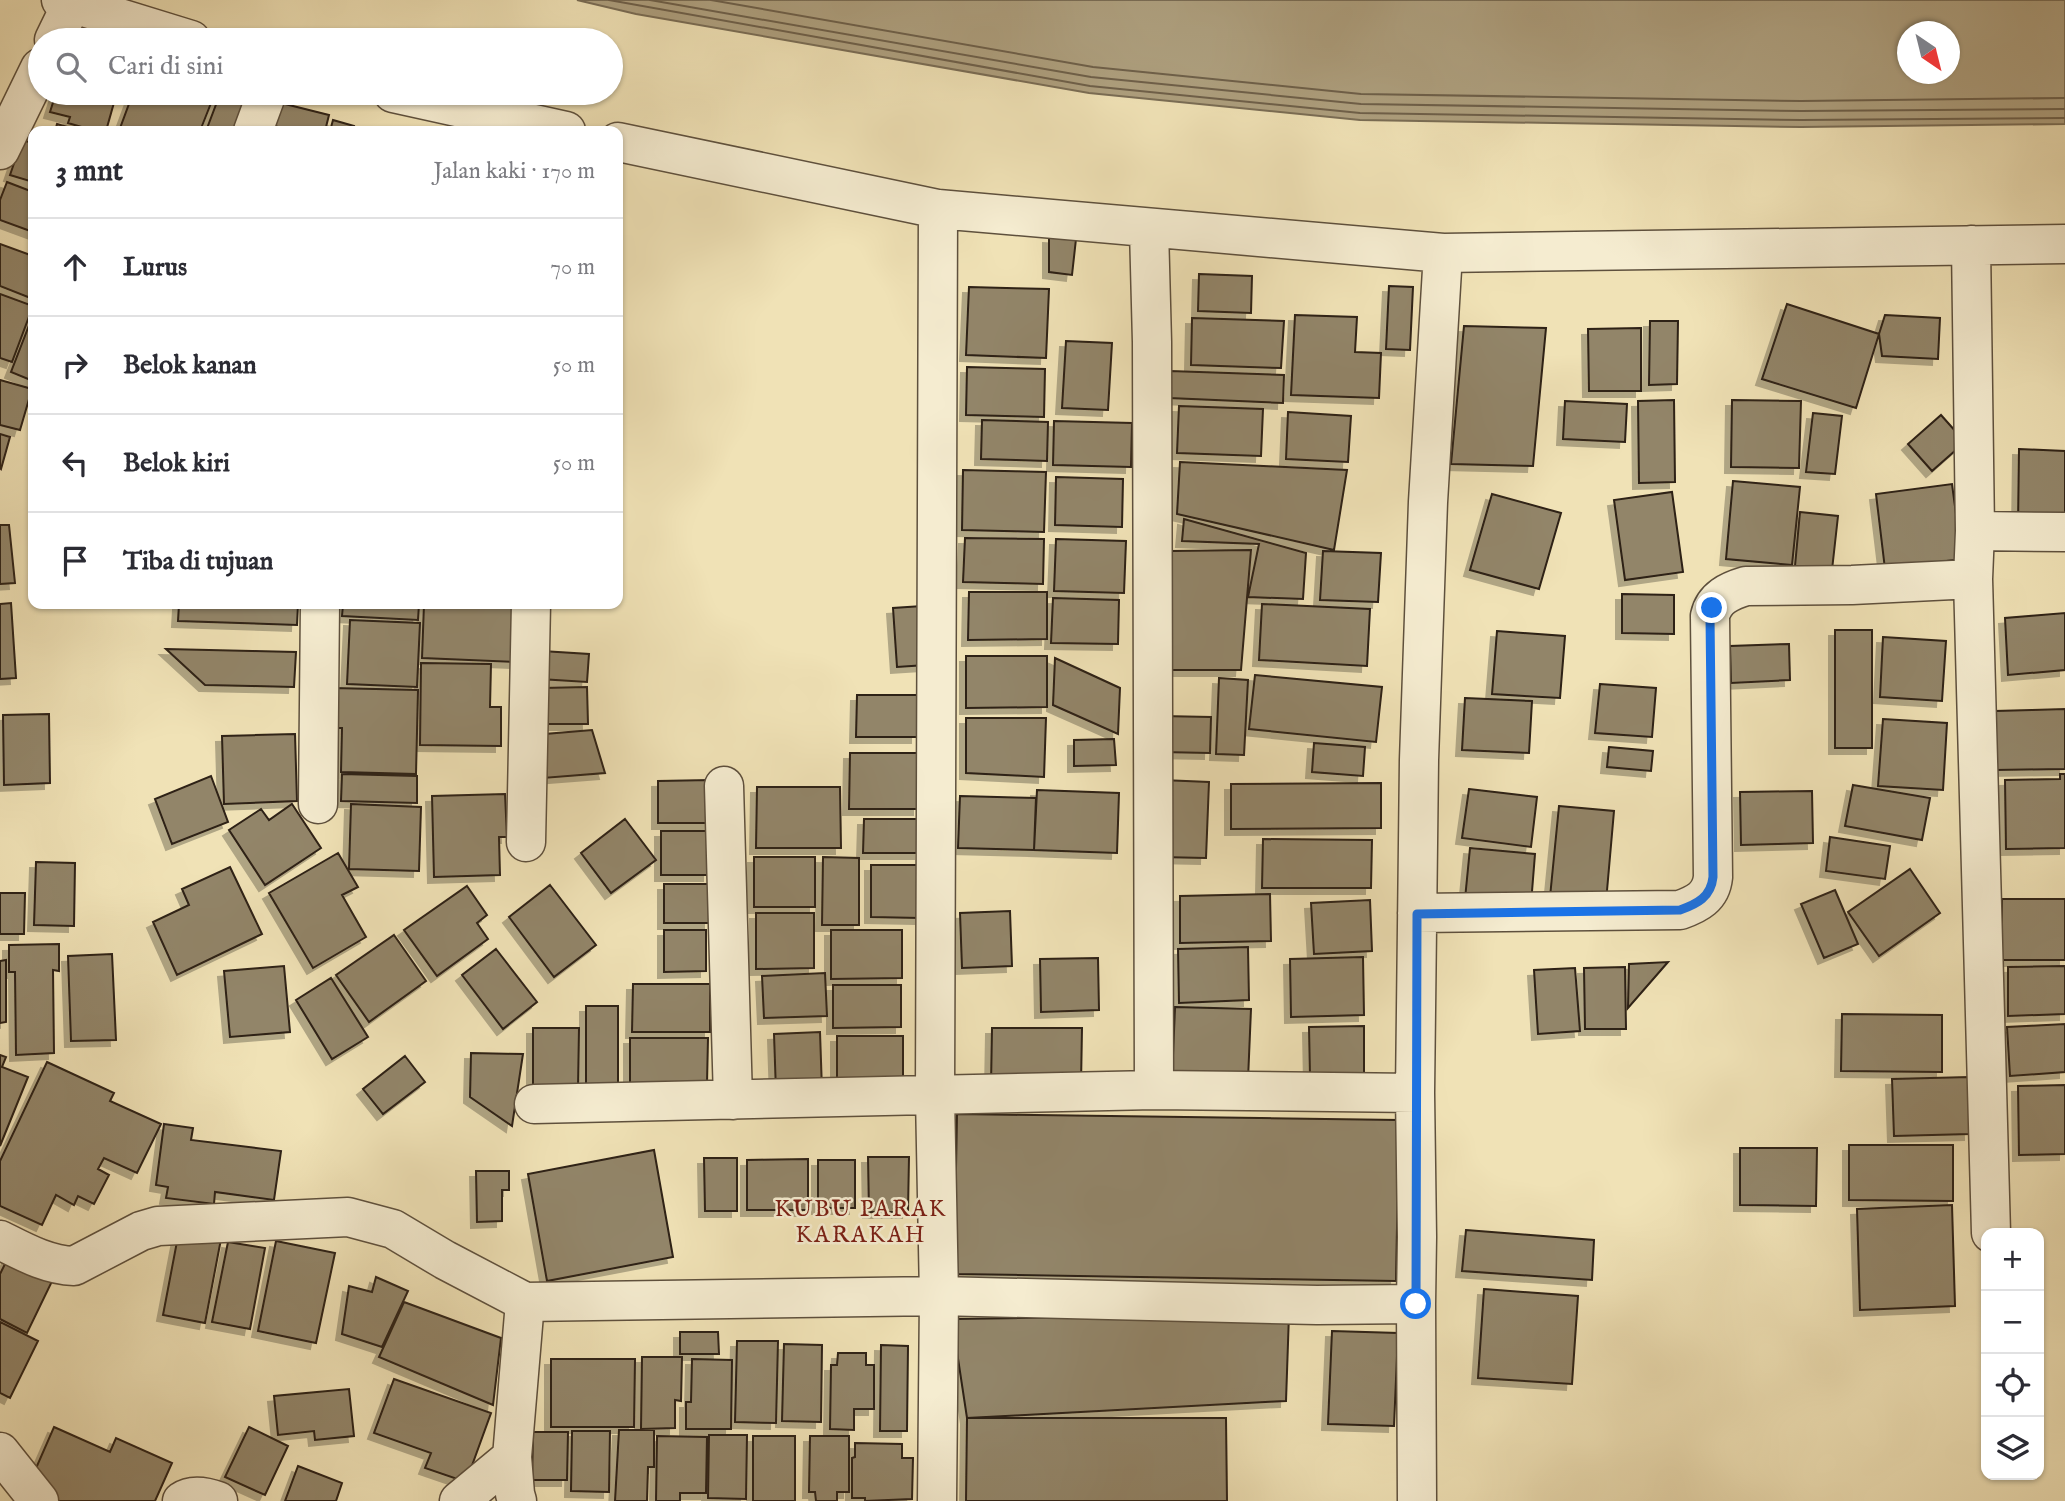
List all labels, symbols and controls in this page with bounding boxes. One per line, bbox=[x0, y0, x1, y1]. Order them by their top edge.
north arrow bbox=[1897, 21, 1960, 84]
search box bbox=[28, 28, 623, 105]
icon: search bbox=[52, 48, 90, 86]
text: Cari di sini bbox=[108, 50, 223, 83]
text: 3 mnt bbox=[56, 153, 123, 191]
text: Jalan kaki · 170 m bbox=[434, 157, 595, 186]
icon: ahead bbox=[56, 248, 94, 286]
text: Lurus bbox=[123, 251, 187, 284]
text: 70 m bbox=[550, 253, 595, 282]
icon: right bbox=[56, 346, 94, 384]
text: Belok kanan bbox=[123, 349, 257, 382]
text: 50 m bbox=[553, 351, 595, 380]
icon: left bbox=[56, 444, 94, 482]
text: Belok kiri bbox=[123, 447, 230, 480]
text: 50 m bbox=[553, 449, 595, 478]
icon: arrive bbox=[56, 542, 94, 580]
text: Tiba di tujuan bbox=[123, 545, 273, 578]
route end bbox=[1696, 592, 1727, 623]
district label: KUBU PARAK KARAKAH bbox=[775, 1195, 947, 1250]
map controls bbox=[1981, 1228, 2044, 1480]
button: + bbox=[1981, 1228, 2044, 1291]
route start bbox=[1400, 1288, 1431, 1319]
button: − bbox=[1981, 1291, 2044, 1354]
button: locate bbox=[1981, 1354, 2044, 1417]
button: layers bbox=[1981, 1417, 2044, 1480]

